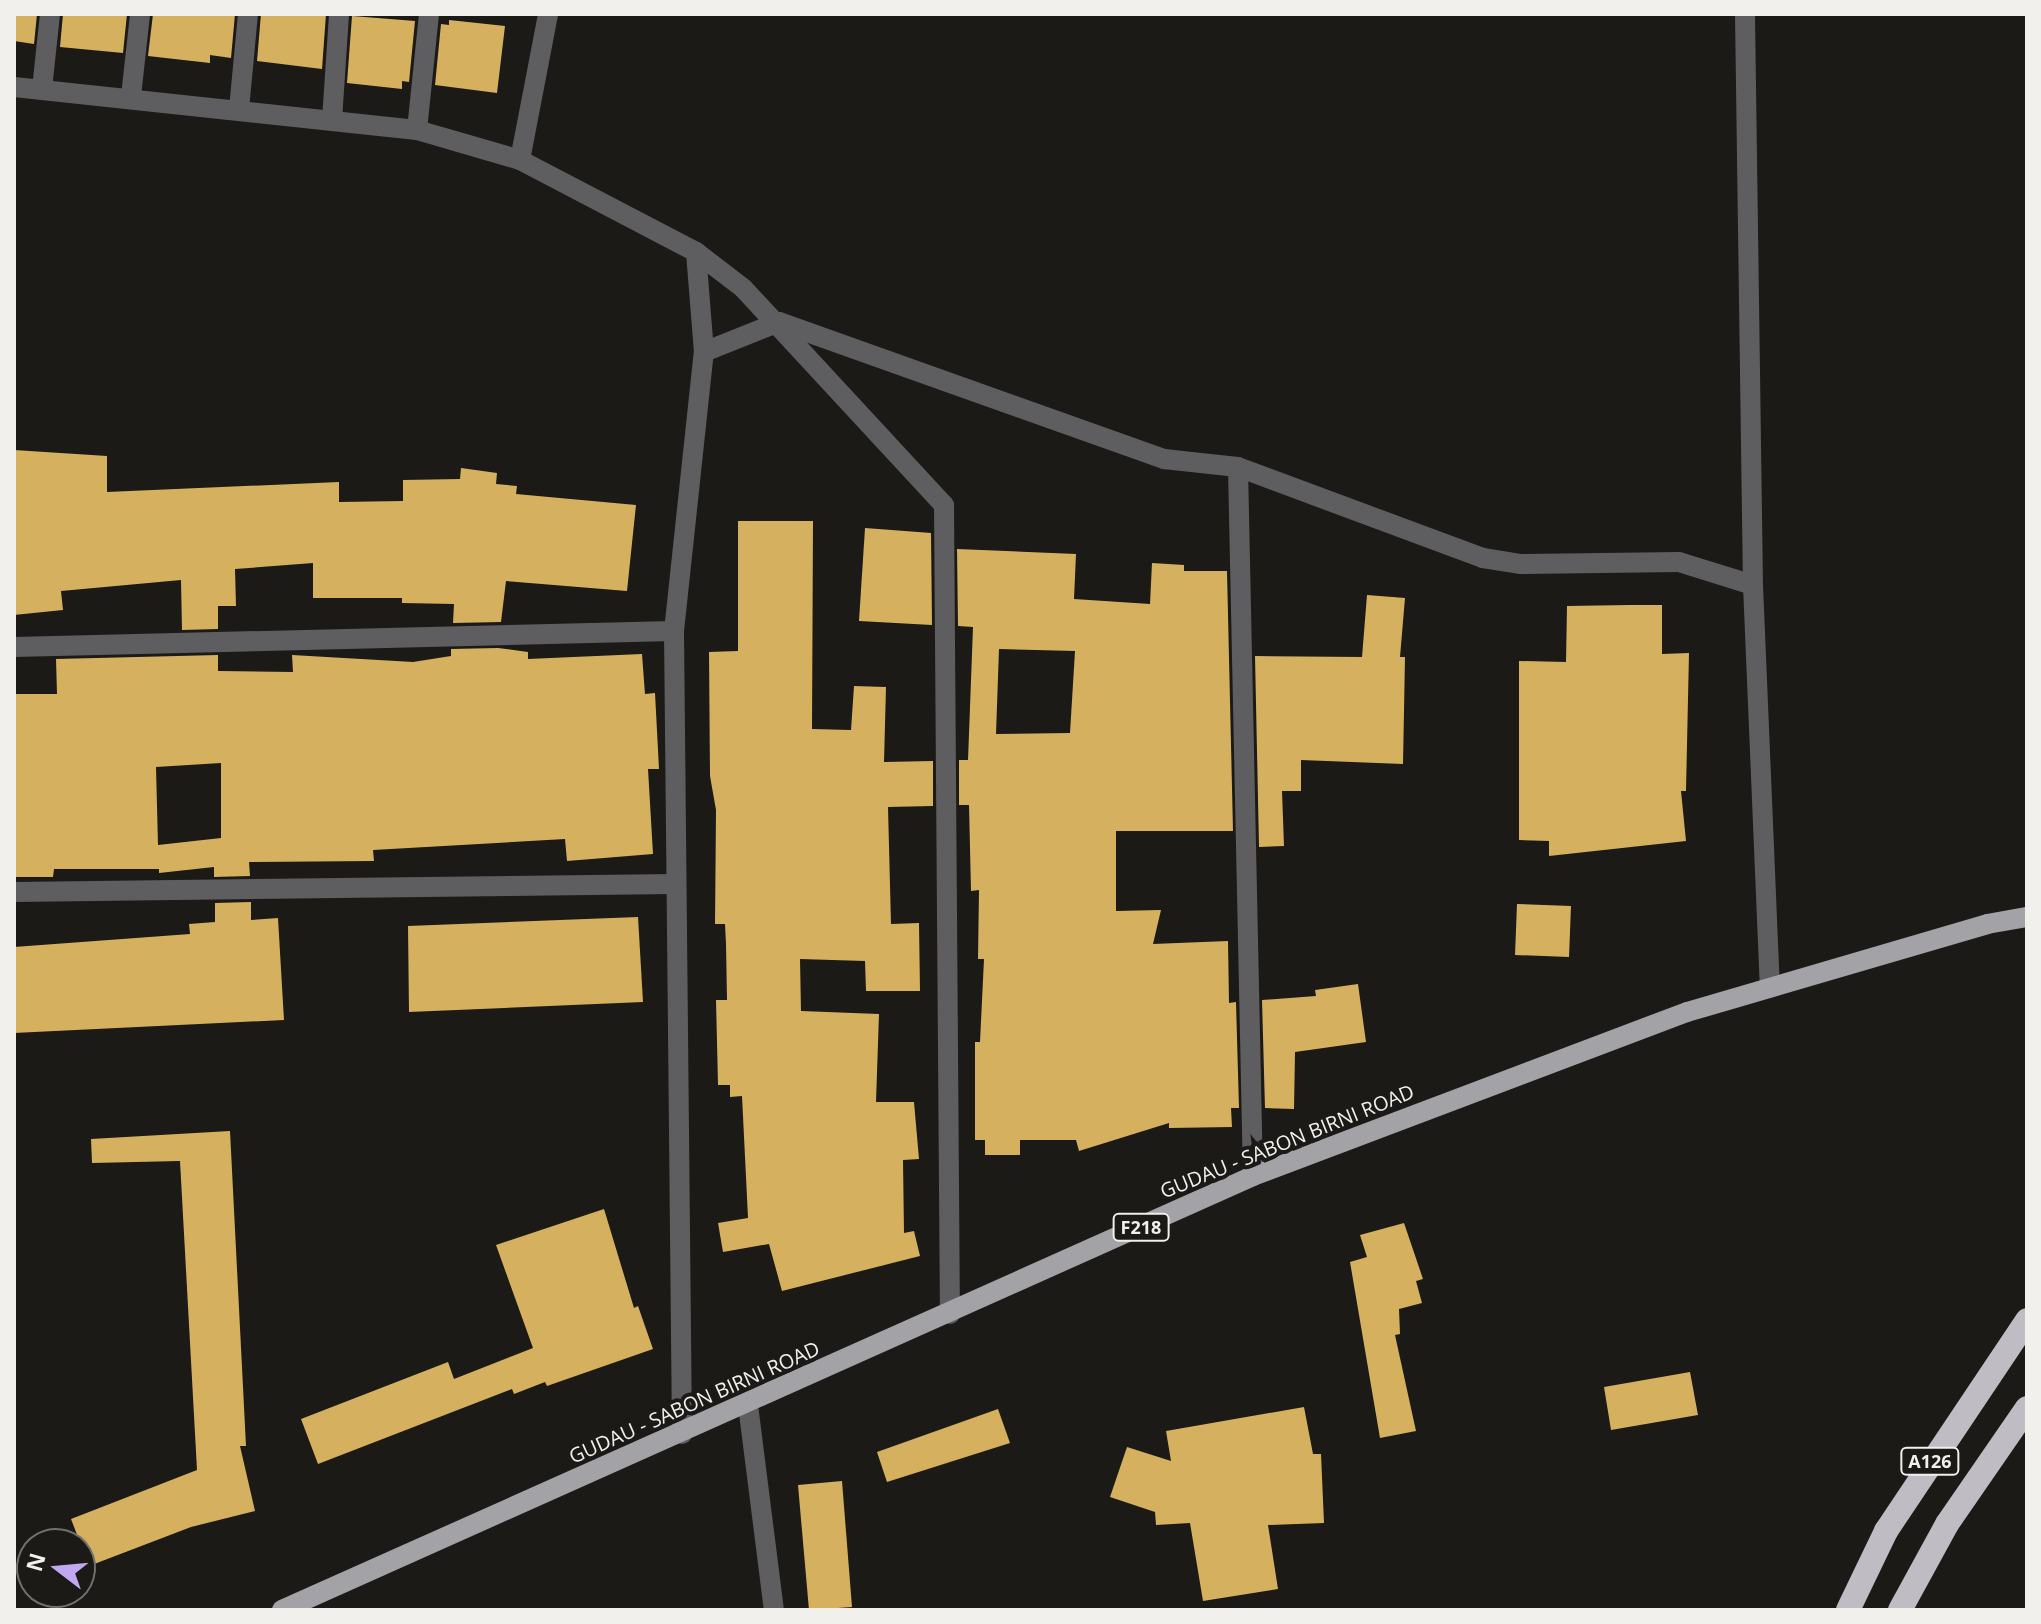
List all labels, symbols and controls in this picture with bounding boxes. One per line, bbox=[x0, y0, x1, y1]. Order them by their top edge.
street label: GUDAU - SABON BIRNI ROAD bbox=[1157, 1079, 1417, 1203]
road number: F218 bbox=[1111, 1213, 1171, 1241]
street label: GUDAU - SABON BIRNI ROAD bbox=[565, 1336, 823, 1468]
road number: A126 bbox=[1900, 1447, 1960, 1475]
north arrow bbox=[16, 1528, 96, 1608]
text: N bbox=[18, 1549, 52, 1575]

